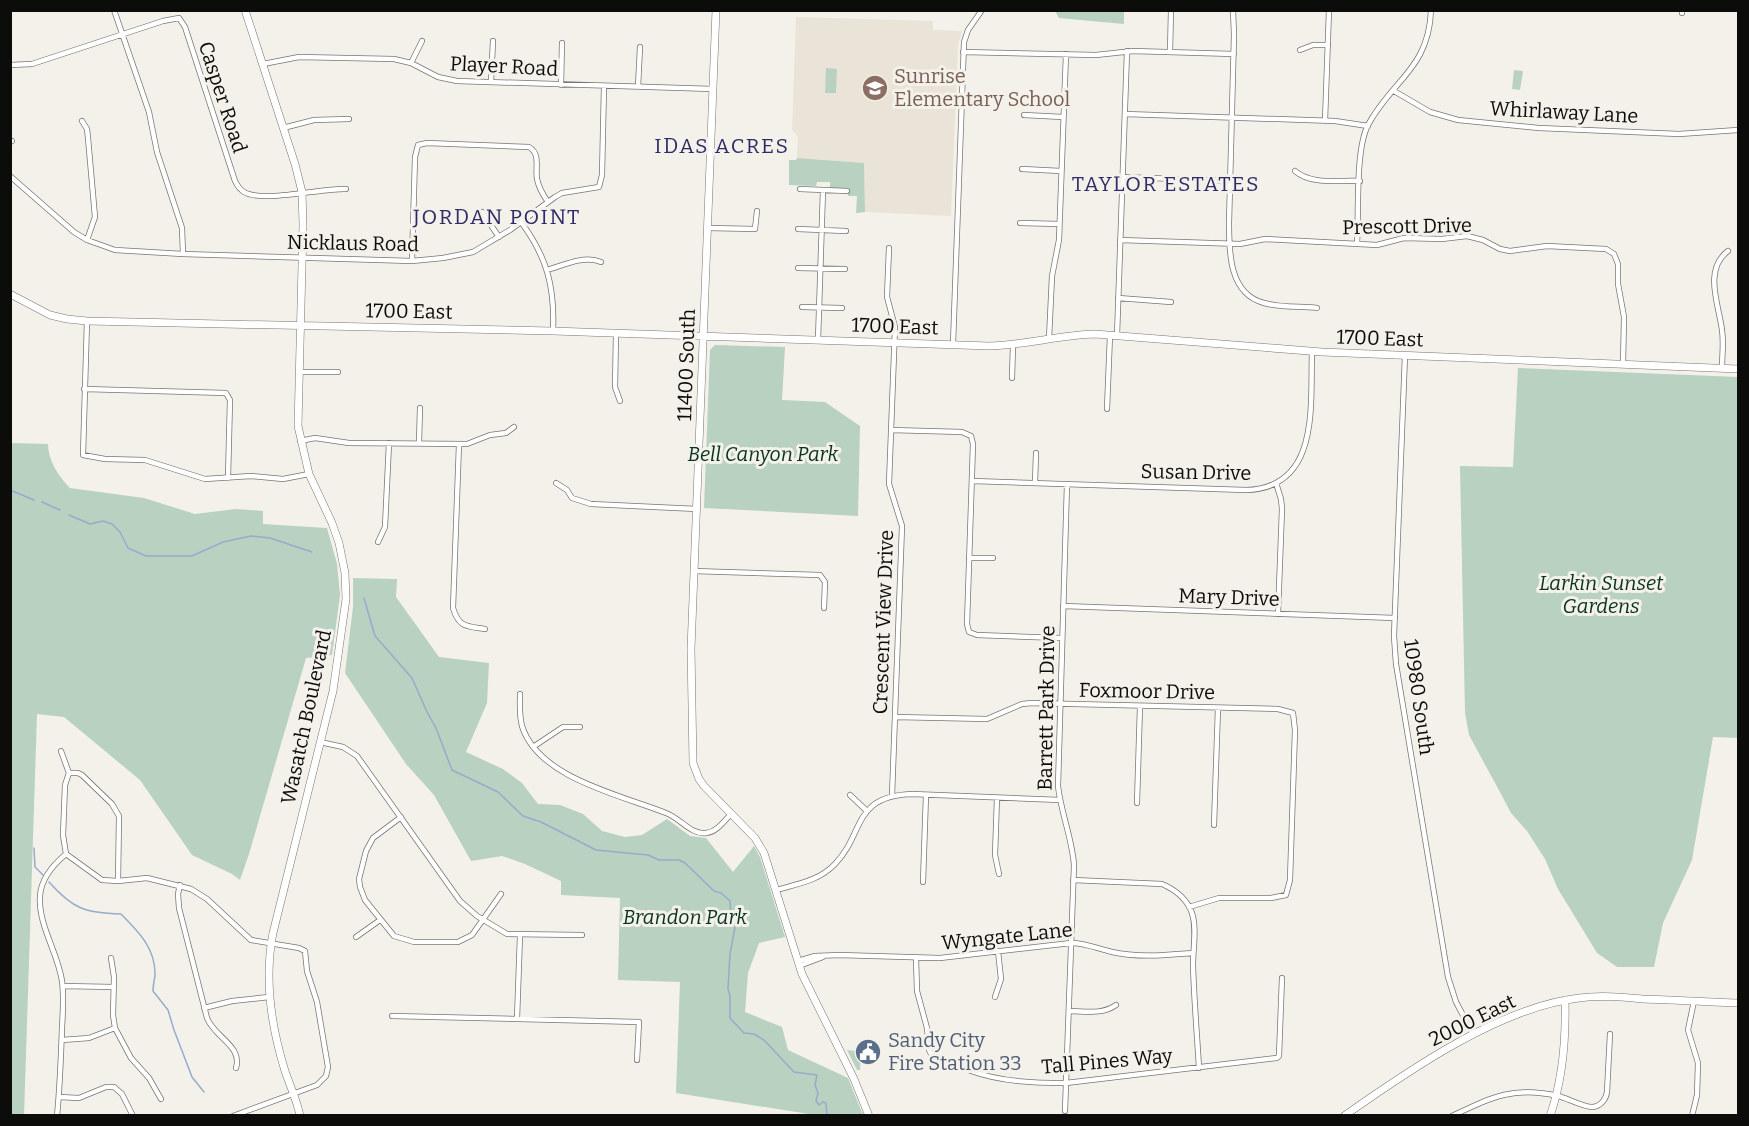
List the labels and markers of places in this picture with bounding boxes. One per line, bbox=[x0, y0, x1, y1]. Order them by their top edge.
place label: Sunrise Elementary School bbox=[894, 64, 1071, 111]
school or university icon: Sunrise Elementary School bbox=[860, 73, 890, 103]
place label: Sandy City Fire Station 33 bbox=[888, 1028, 1022, 1075]
public building icon: Sandy City Fire Station 33 bbox=[853, 1037, 883, 1067]

